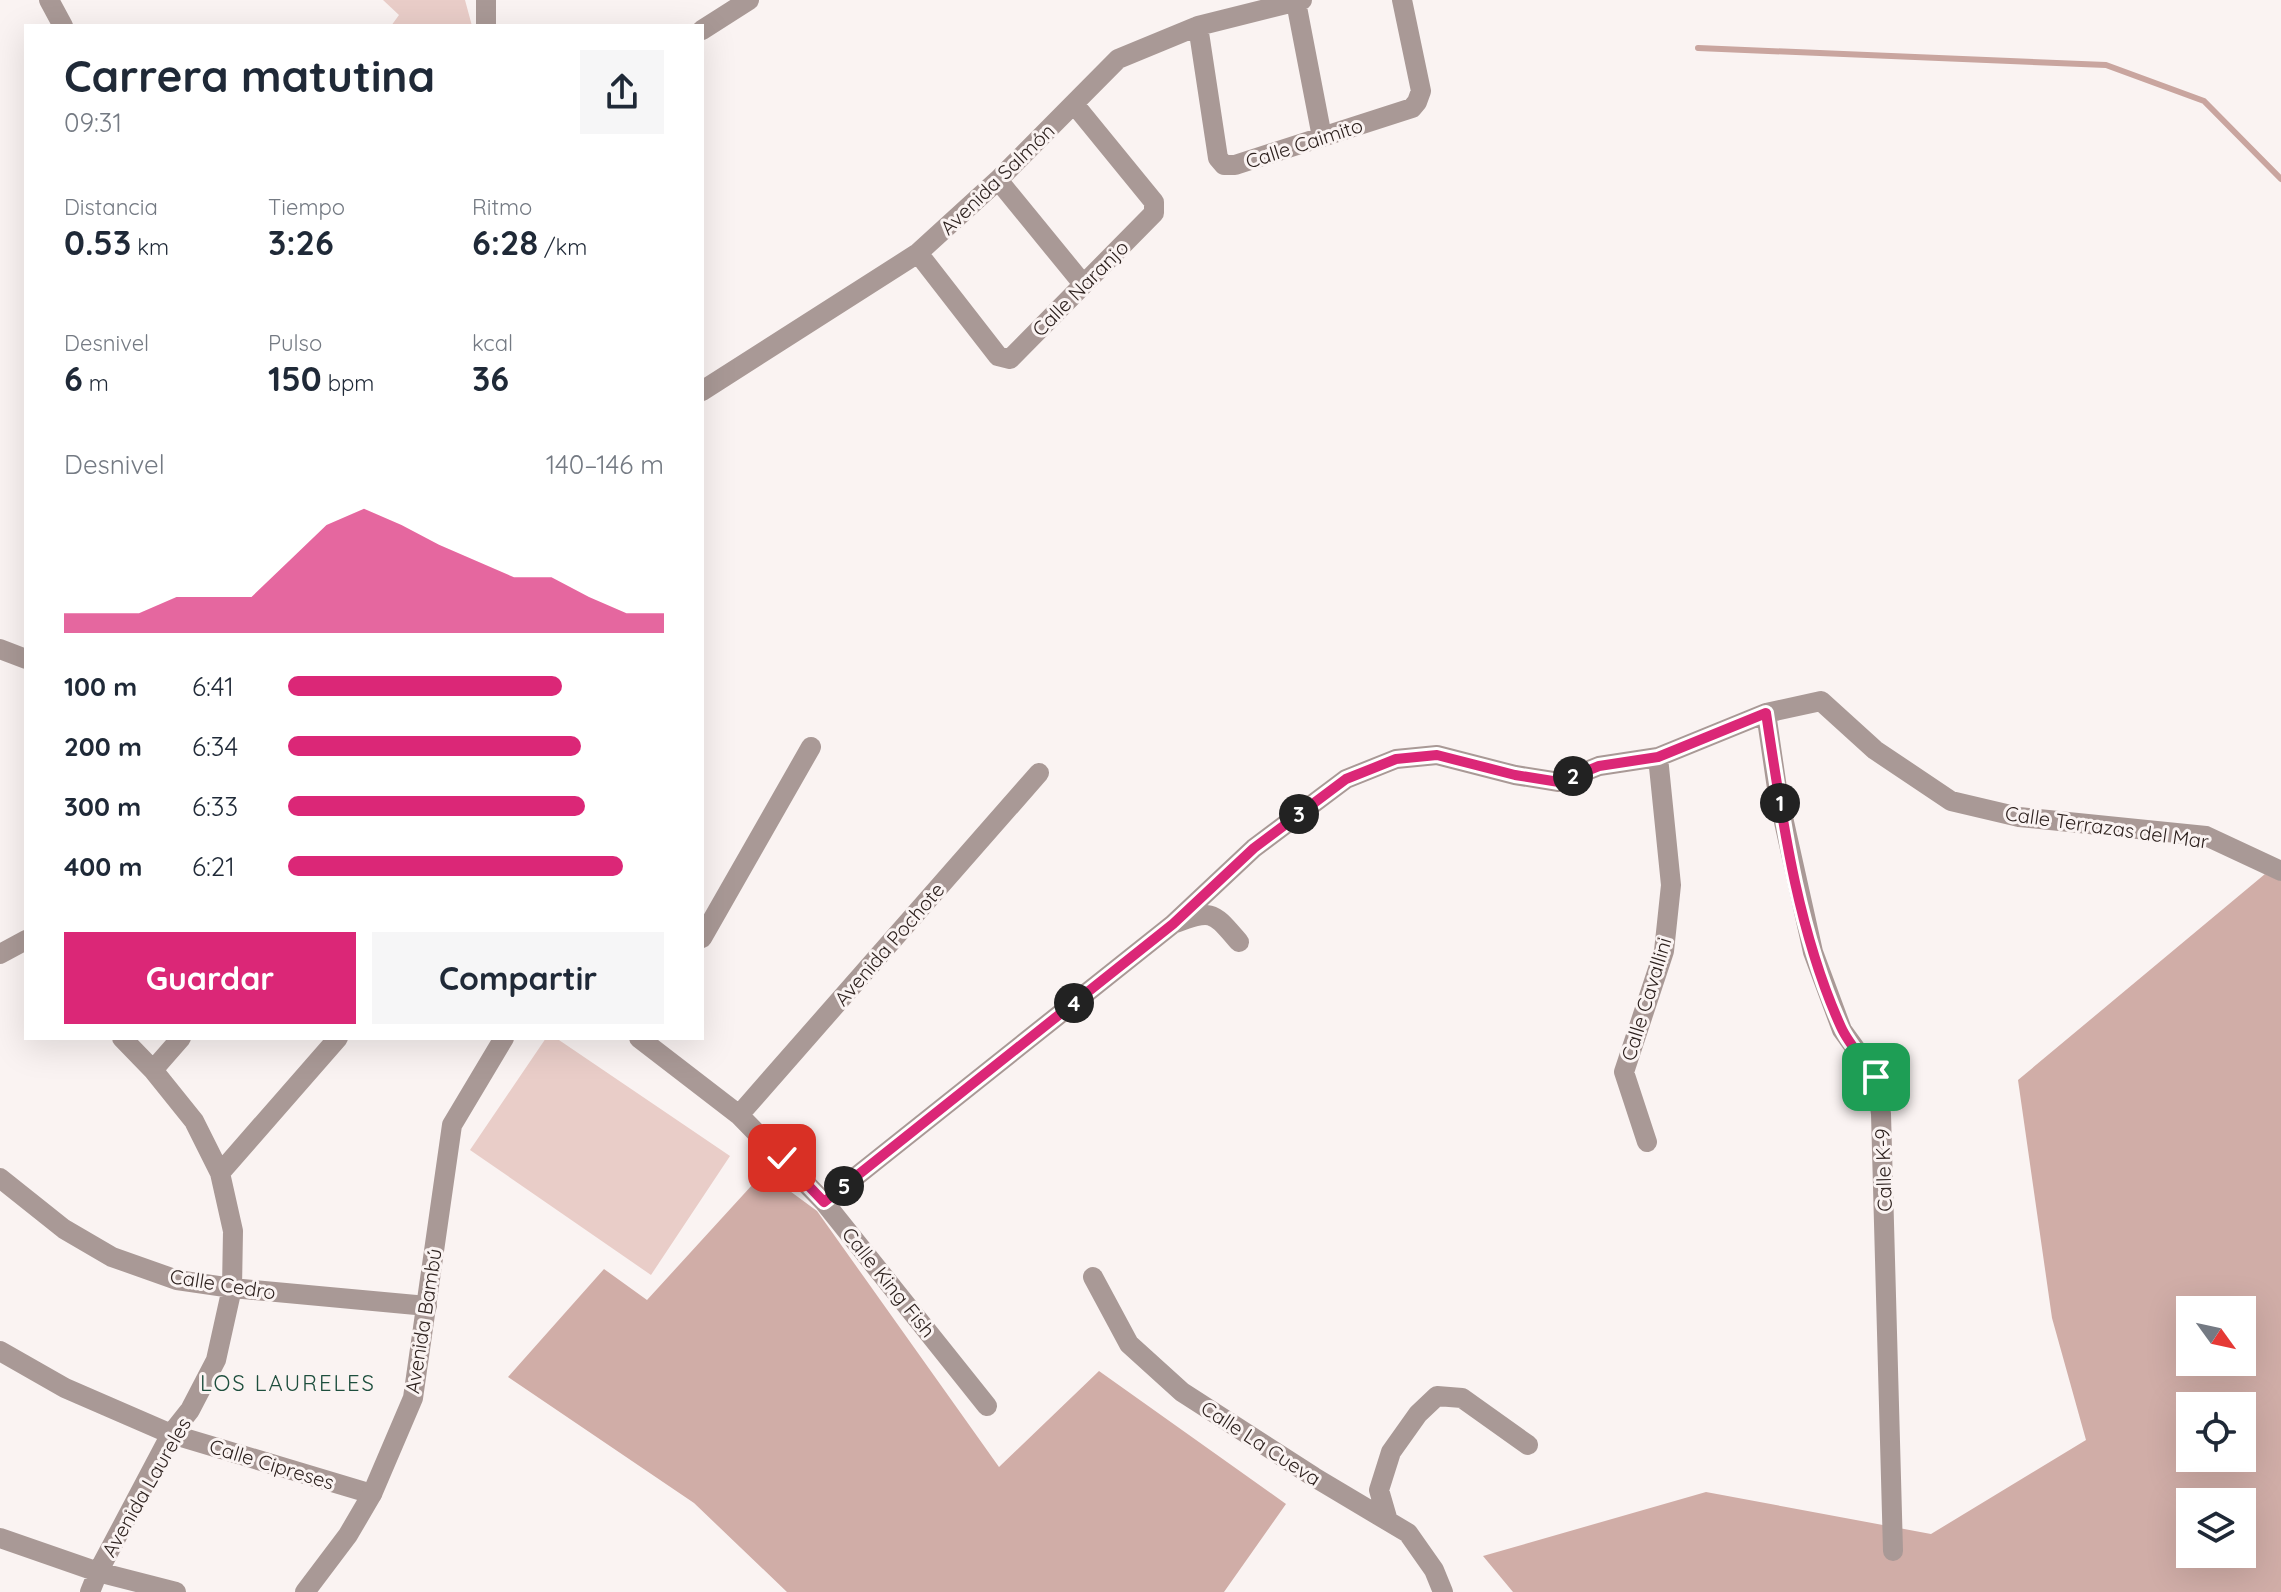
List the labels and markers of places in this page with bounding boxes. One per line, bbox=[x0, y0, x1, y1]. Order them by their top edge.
pin: 2 bbox=[1553, 756, 1593, 796]
pin: 1 bbox=[1760, 783, 1800, 823]
pin: 3 bbox=[1279, 794, 1319, 834]
pin: 4 bbox=[1054, 983, 1094, 1023]
pin bbox=[1842, 1043, 1910, 1111]
pin bbox=[748, 1124, 816, 1192]
pin: 5 bbox=[824, 1166, 864, 1206]

